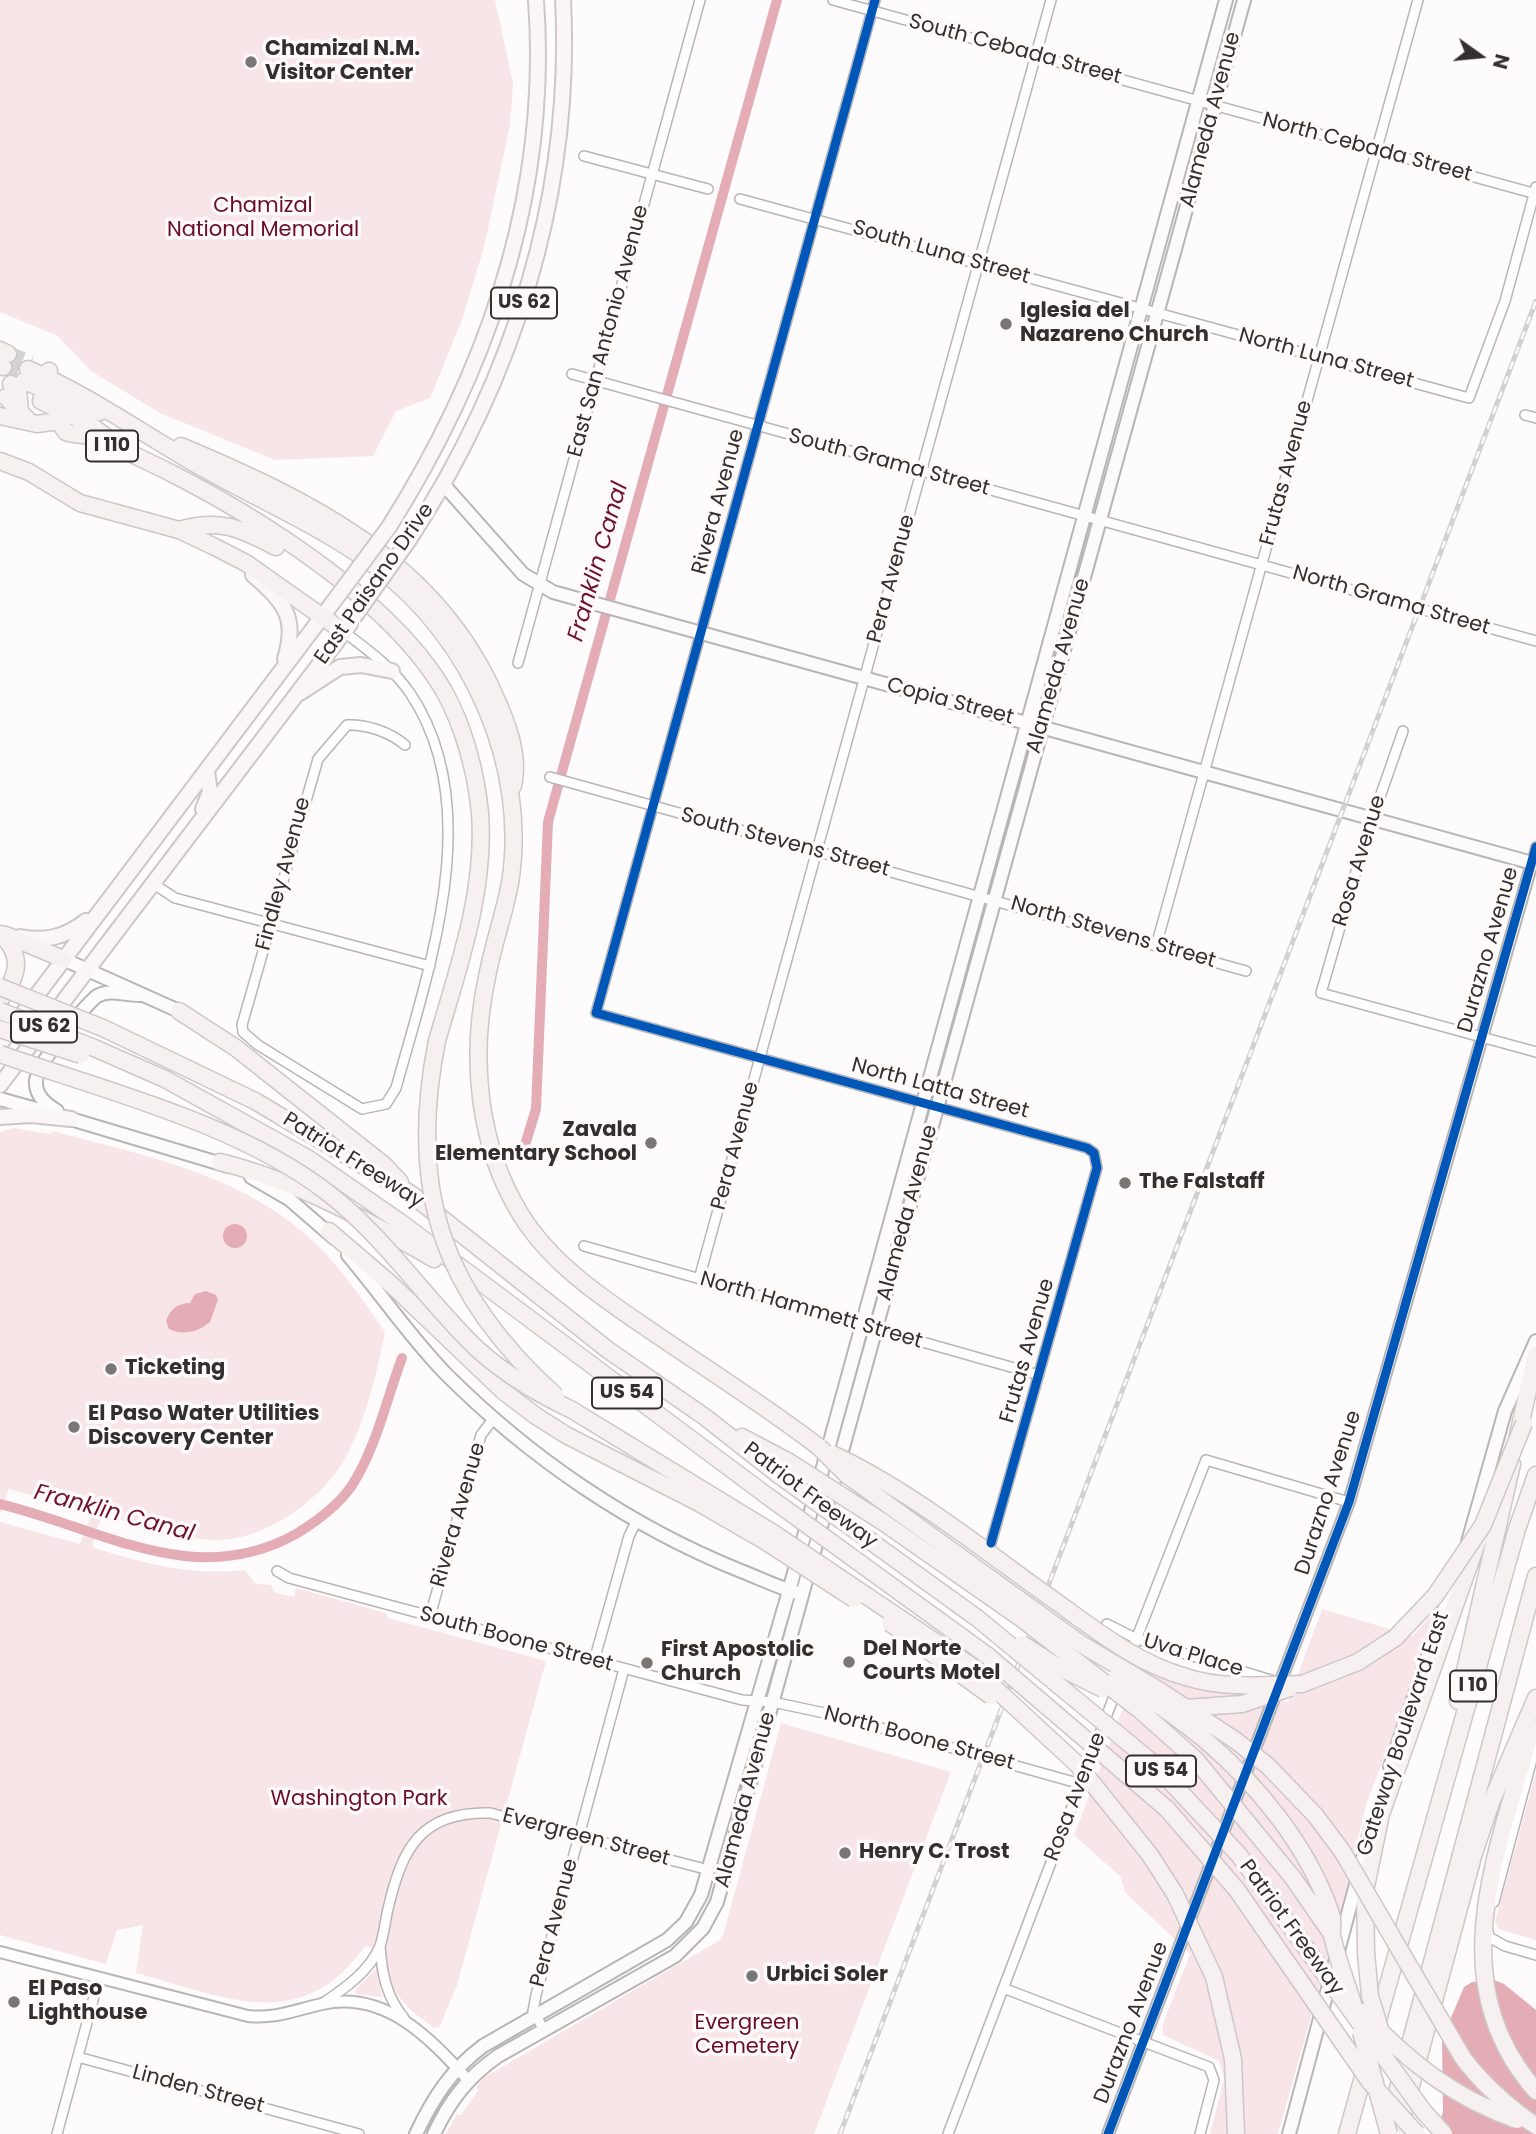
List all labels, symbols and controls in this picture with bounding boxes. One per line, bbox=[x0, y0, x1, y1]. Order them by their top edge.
street label: South Cebada Street bbox=[906, 9, 1124, 91]
north arrow bbox=[1445, 21, 1515, 91]
street label: Alameda Avenue bbox=[1175, 29, 1247, 211]
place label: Chamizal N.M. Visitor Center bbox=[265, 37, 420, 87]
text: N bbox=[1486, 51, 1516, 72]
marker: Chamizal N.M. Visitor Center bbox=[243, 54, 259, 70]
street label: North Cebada Street bbox=[1259, 108, 1475, 188]
park label: Chamizal National Memorial bbox=[167, 194, 359, 244]
street label: East San Antonio Avenue bbox=[563, 202, 655, 460]
street label: South Luna Street bbox=[850, 216, 1032, 290]
road number: US 62 bbox=[491, 288, 557, 318]
place label: Iglesia del Nazareno Church bbox=[1020, 299, 1209, 349]
marker: Iglesia del Nazareno Church bbox=[998, 316, 1014, 332]
street label: North Luna Street bbox=[1236, 324, 1416, 394]
street label: Frutas Avenue bbox=[1256, 398, 1318, 548]
street label: South Grama Street bbox=[786, 424, 992, 502]
street label: Rivera Avenue bbox=[688, 427, 750, 577]
road number: I 110 bbox=[86, 430, 138, 462]
water label: Franklin Canal bbox=[563, 479, 635, 645]
street label: East Paisano Drive bbox=[310, 499, 440, 669]
street label: Pera Avenue bbox=[863, 512, 921, 646]
street label: North Grama Street bbox=[1289, 561, 1493, 641]
street label: Alameda Avenue bbox=[1022, 576, 1096, 756]
street label: Copia Street bbox=[884, 673, 1016, 731]
street label: Rosa Avenue bbox=[1328, 792, 1392, 930]
street label: Findley Avenue bbox=[251, 794, 317, 954]
street label: South Stevens Street bbox=[678, 803, 892, 883]
street label: Durazno Avenue bbox=[1453, 864, 1525, 1036]
street label: North Stevens Street bbox=[1008, 892, 1218, 974]
road number: US 62 bbox=[11, 1012, 77, 1042]
street label: North Latta Street bbox=[849, 1053, 1031, 1125]
street label: Pera Avenue bbox=[707, 1079, 765, 1213]
street label: Patriot Freeway bbox=[278, 1108, 428, 1214]
place label: Zavala Elementary School bbox=[435, 1118, 637, 1168]
street label: Alameda Avenue bbox=[872, 1122, 944, 1304]
marker: Zavala Elementary School bbox=[643, 1135, 659, 1151]
place label: The Falstaff bbox=[1139, 1170, 1265, 1196]
marker: The Falstaff bbox=[1117, 1175, 1133, 1191]
street label: North Hammett Street bbox=[697, 1267, 925, 1355]
street label: Frutas Avenue bbox=[995, 1276, 1061, 1426]
place label: Ticketing bbox=[125, 1356, 225, 1382]
marker: Ticketing bbox=[103, 1361, 119, 1377]
road number: US 54 bbox=[592, 1378, 662, 1408]
place label: El Paso Water Utilities Discovery Center bbox=[88, 1402, 319, 1452]
street label: Durazno Avenue bbox=[1291, 1408, 1367, 1578]
marker: El Paso Water Utilities Discovery Center bbox=[66, 1419, 82, 1435]
street label: Patriot Freeway bbox=[738, 1437, 882, 1555]
street label: Rivera Avenue bbox=[426, 1440, 492, 1590]
water label: Franklin Canal bbox=[31, 1479, 197, 1549]
street label: South Boone Street bbox=[417, 1602, 615, 1678]
street label: Gateway Boulevard East bbox=[1353, 1609, 1455, 1859]
street label: Uva Place bbox=[1140, 1629, 1246, 1683]
place label: Del Norte Courts Motel bbox=[863, 1637, 1001, 1687]
place label: First Apostolic Church bbox=[661, 1638, 814, 1688]
marker: Del Norte Courts Motel bbox=[841, 1654, 857, 1670]
marker: First Apostolic Church bbox=[639, 1655, 655, 1671]
road number: I 10 bbox=[1450, 1670, 1496, 1702]
street label: North Boone Street bbox=[821, 1701, 1017, 1777]
street label: Alameda Avenue bbox=[710, 1709, 782, 1891]
street label: Rosa Avenue bbox=[1040, 1729, 1112, 1865]
road number: US 54 bbox=[1126, 1756, 1196, 1786]
park label: Washington Park bbox=[270, 1787, 448, 1813]
street label: Evergreen Street bbox=[500, 1804, 672, 1872]
place label: Henry C. Trost bbox=[859, 1840, 1010, 1866]
marker: Henry C. Trost bbox=[837, 1845, 853, 1861]
street label: Patriot Freeway bbox=[1233, 1855, 1349, 2001]
street label: Pera Avenue bbox=[526, 1856, 584, 1990]
street label: Durazno Avenue bbox=[1090, 1939, 1174, 2107]
place label: Urbici Soler bbox=[766, 1963, 888, 1989]
marker: Urbici Soler bbox=[744, 1968, 760, 1984]
place label: El Paso Lighthouse bbox=[28, 1977, 147, 2027]
marker: El Paso Lighthouse bbox=[6, 1994, 22, 2010]
park label: Evergreen Cemetery bbox=[695, 2011, 799, 2061]
street label: Linden Street bbox=[129, 2060, 267, 2120]

